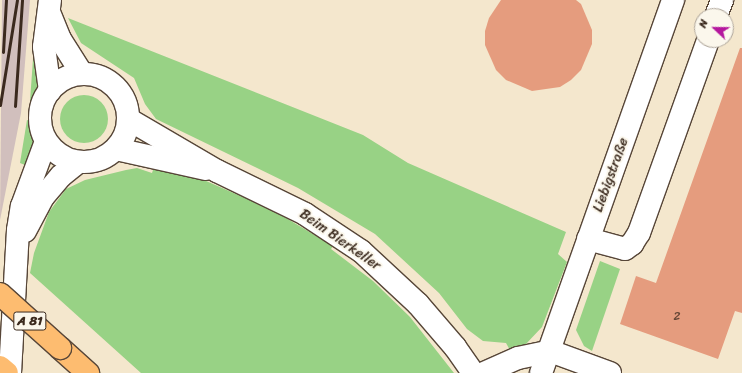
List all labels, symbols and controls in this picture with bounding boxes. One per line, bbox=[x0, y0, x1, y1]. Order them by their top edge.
north arrow bbox=[694, 8, 734, 48]
text: N bbox=[693, 17, 714, 31]
street label: Liebigstraße bbox=[590, 136, 632, 214]
street label: Beim Bierkeller bbox=[296, 206, 384, 274]
road number: A 81 bbox=[13, 310, 47, 332]
house number: 2 bbox=[674, 310, 680, 324]

